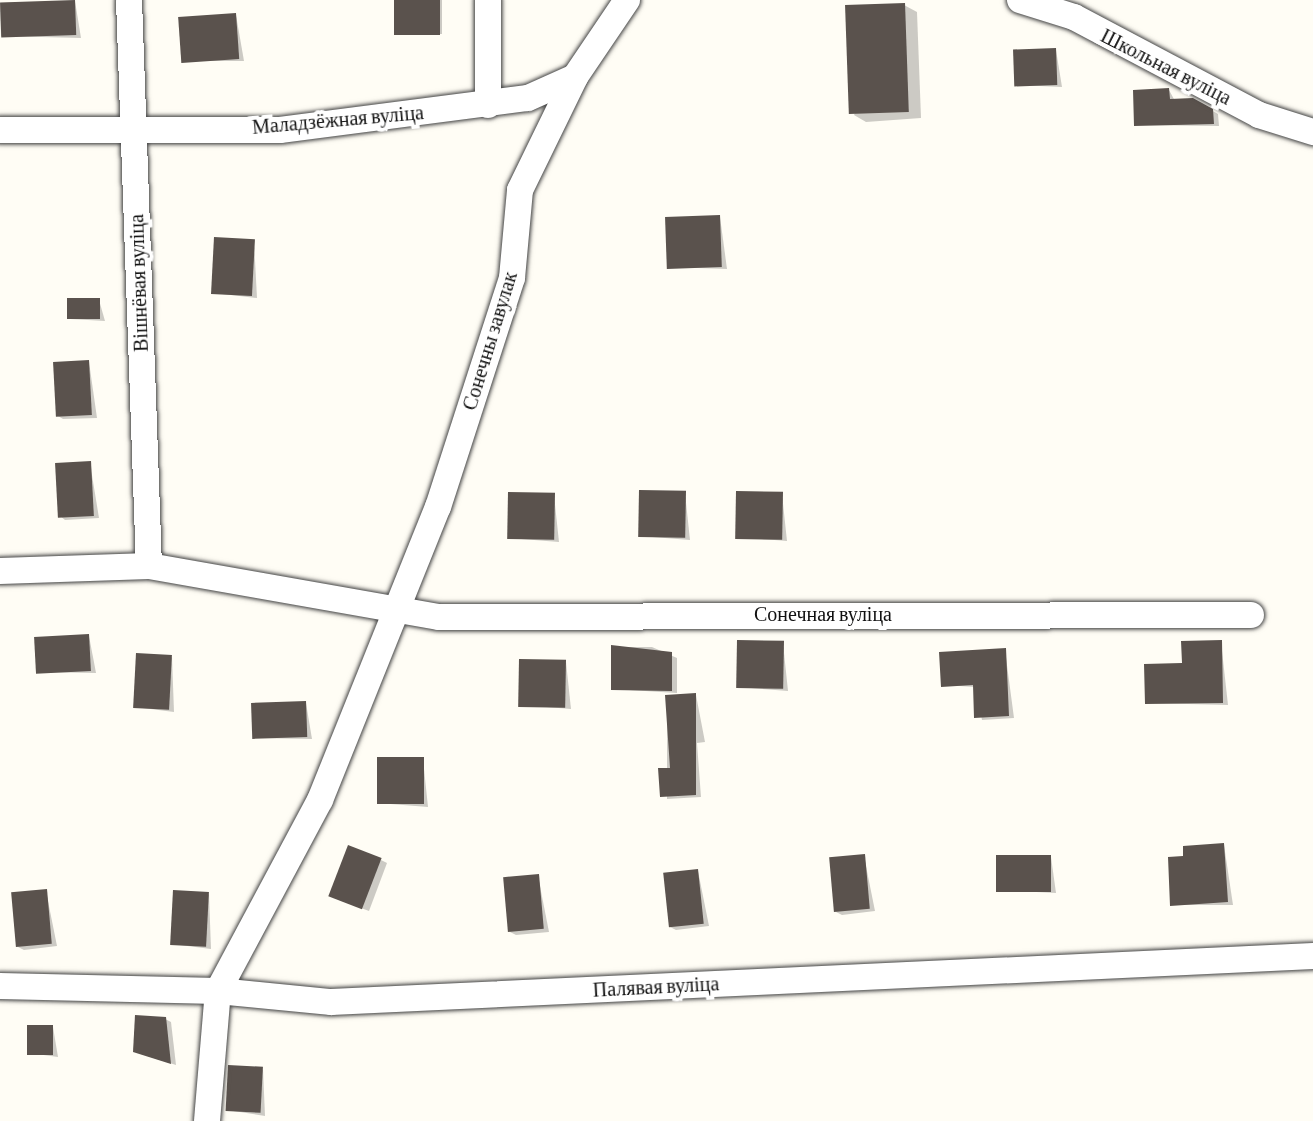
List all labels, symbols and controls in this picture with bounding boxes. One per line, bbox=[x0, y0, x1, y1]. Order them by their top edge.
street label: Школьная вуліца bbox=[1097, 24, 1235, 110]
street label: Маладзёжная вуліца bbox=[251, 101, 425, 139]
street label: Вішнёвая вуліца bbox=[125, 214, 153, 352]
street label: Сонечны завулак bbox=[458, 269, 522, 413]
street label: Сонечная вуліца bbox=[754, 602, 892, 626]
street label: Палявая вуліца bbox=[592, 972, 720, 1002]

